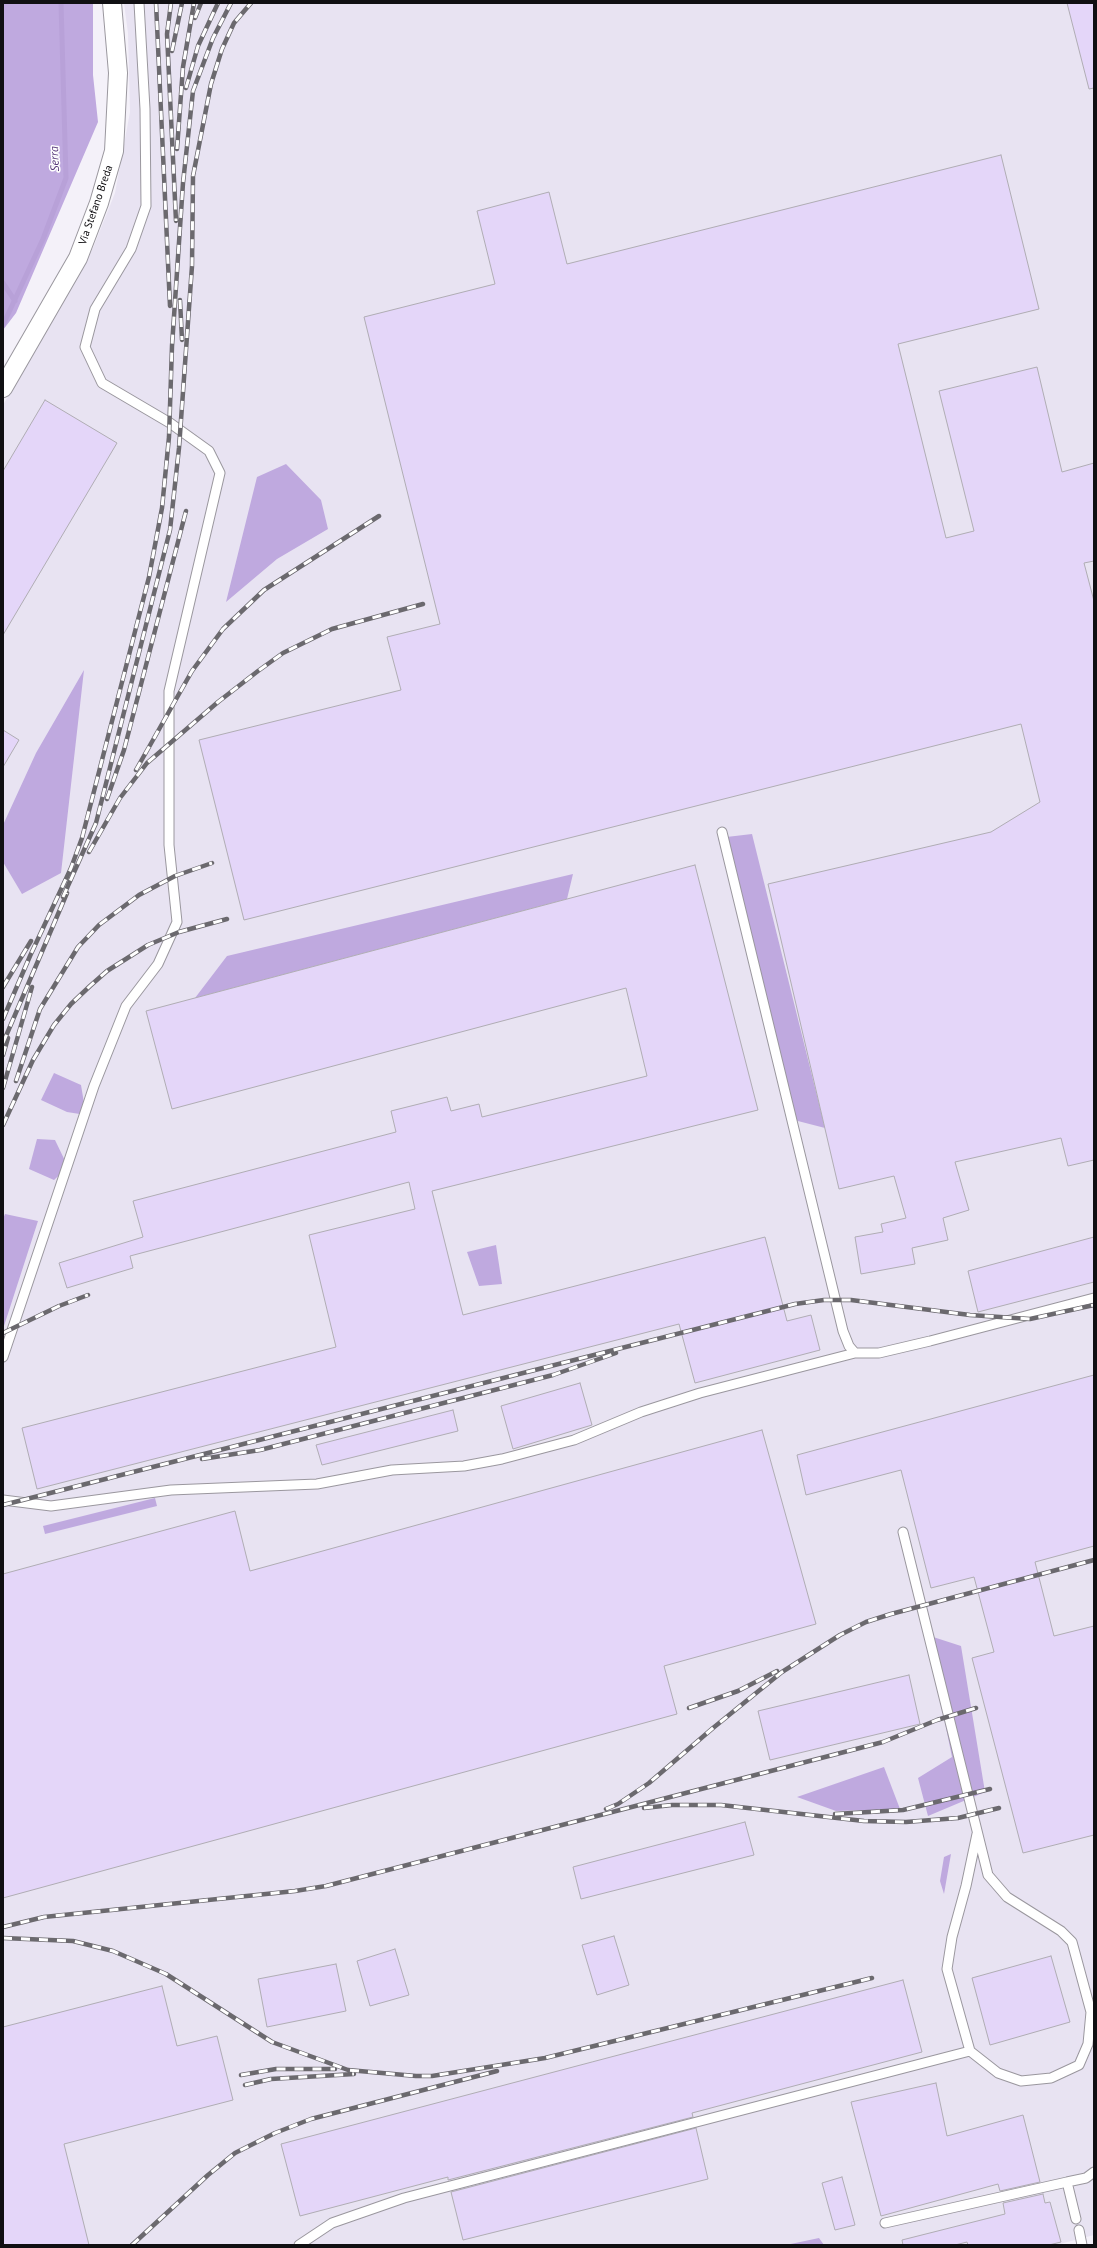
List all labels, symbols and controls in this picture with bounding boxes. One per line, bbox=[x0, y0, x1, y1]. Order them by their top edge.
water label: Serra bbox=[47, 146, 63, 172]
street label: Via Stefano Breda bbox=[76, 163, 116, 247]

